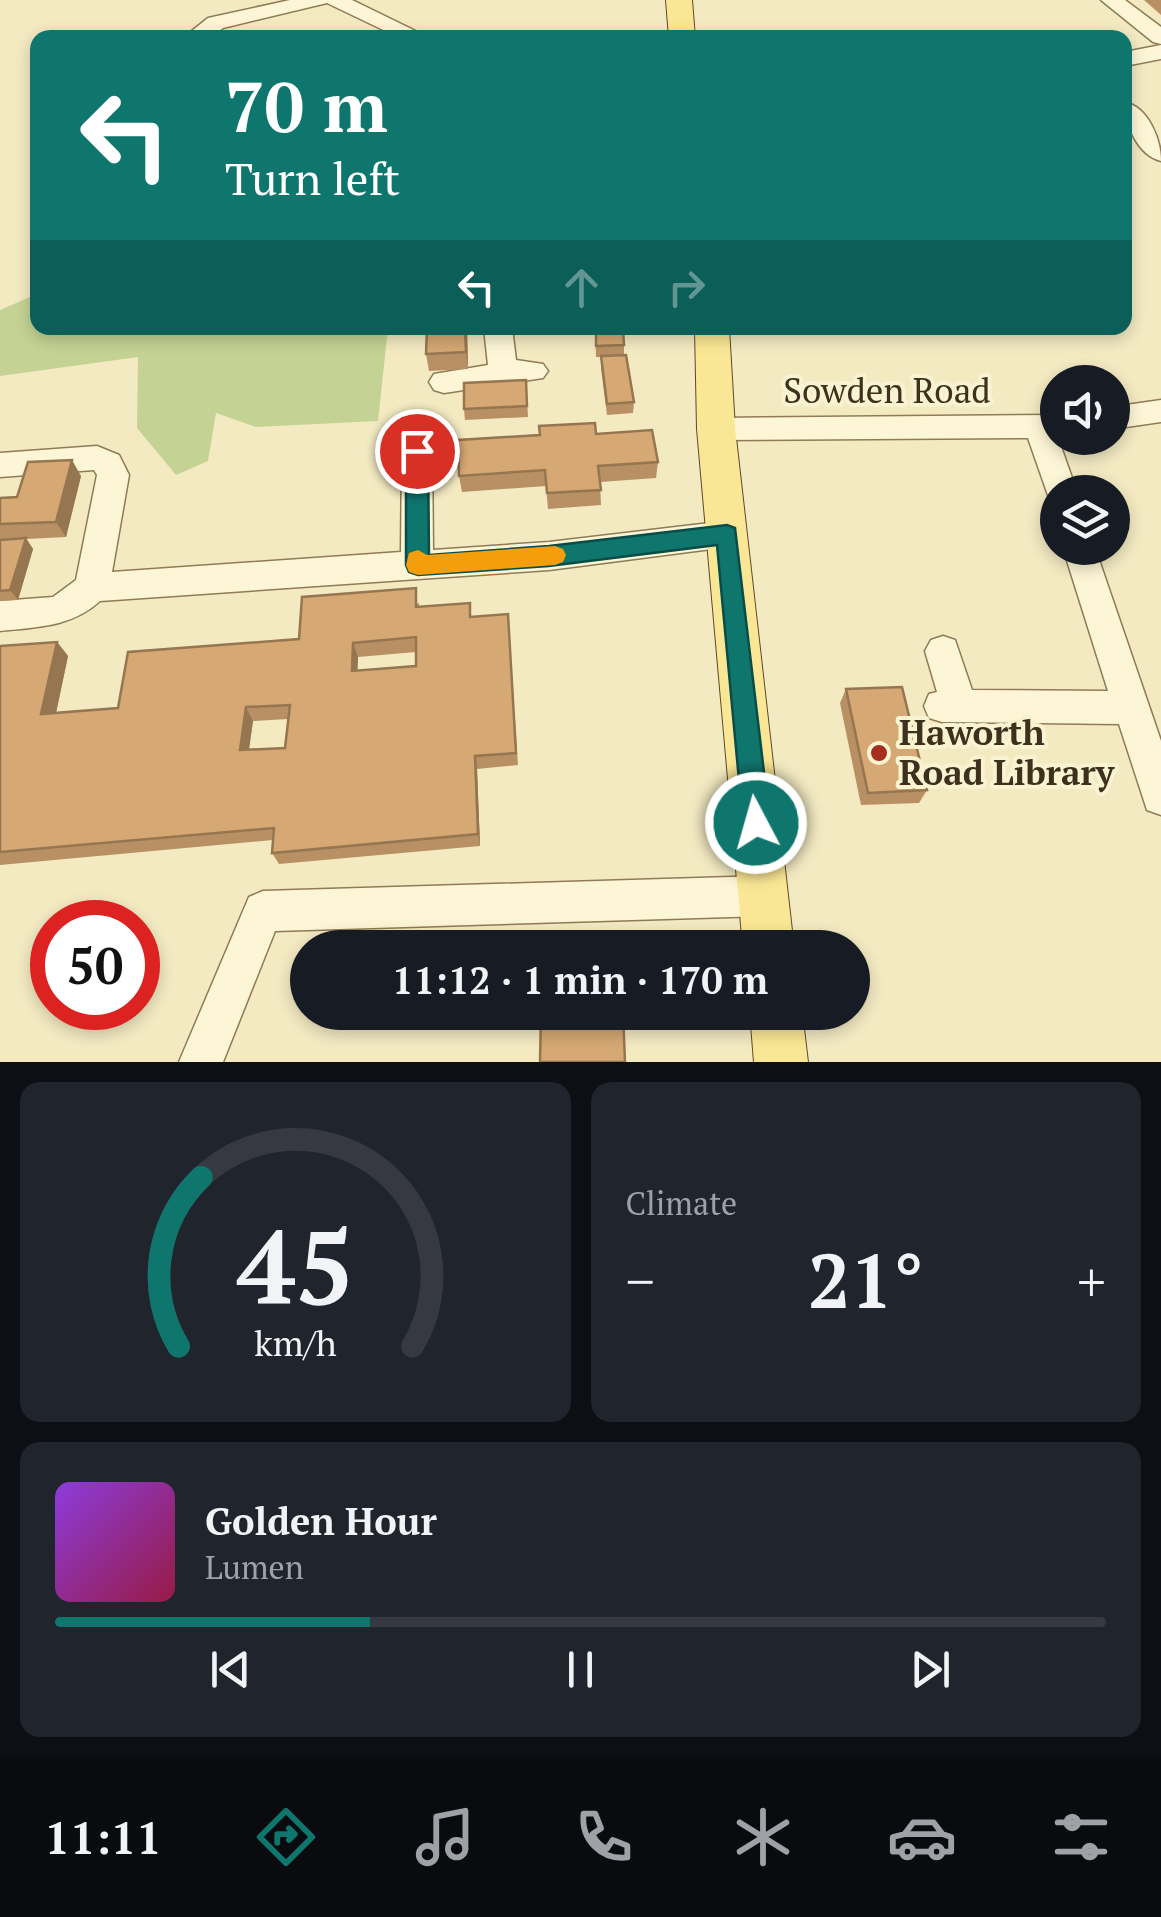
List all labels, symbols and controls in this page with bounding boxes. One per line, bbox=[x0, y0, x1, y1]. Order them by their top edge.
text: 70 m bbox=[225, 59, 388, 152]
icon: left bbox=[60, 70, 190, 200]
text: Turn left bbox=[225, 148, 400, 208]
icon: left bbox=[449, 260, 504, 315]
icon: ahead bbox=[554, 260, 609, 315]
icon: right bbox=[659, 260, 714, 315]
map controls bbox=[1040, 365, 1130, 565]
button: sound bbox=[1040, 365, 1130, 455]
street label: Sowden Road bbox=[783, 367, 991, 413]
pin bbox=[375, 409, 460, 494]
icon: arrive bbox=[390, 424, 445, 479]
button: layers bbox=[1040, 475, 1130, 565]
place label: Haworth Road Library bbox=[899, 709, 1115, 795]
marker: Haworth Road Library bbox=[868, 742, 890, 764]
position arrow bbox=[704, 771, 808, 875]
speed limit sign: 50 bbox=[30, 900, 160, 1030]
text: 11:12 · 1 min · 170 m bbox=[392, 955, 768, 1005]
text: Climate bbox=[626, 1182, 737, 1224]
text: 45 bbox=[236, 1196, 354, 1334]
text: 21° bbox=[808, 1230, 924, 1329]
text: − bbox=[626, 1244, 655, 1317]
text: + bbox=[1077, 1244, 1106, 1317]
text: km/h bbox=[254, 1319, 337, 1366]
text: Golden Hour bbox=[205, 1496, 437, 1546]
text: Lumen bbox=[205, 1546, 304, 1588]
icon: previous bbox=[203, 1642, 258, 1697]
icon: pause bbox=[553, 1642, 608, 1697]
icon: next bbox=[903, 1642, 958, 1697]
icon: directions bbox=[251, 1802, 321, 1872]
icon: music bbox=[410, 1802, 480, 1872]
icon: phone bbox=[569, 1802, 639, 1872]
icon: climate bbox=[728, 1802, 798, 1872]
icon: car bbox=[887, 1802, 957, 1872]
icon: filters bbox=[1046, 1802, 1116, 1872]
text: 11:11 bbox=[45, 1807, 162, 1867]

